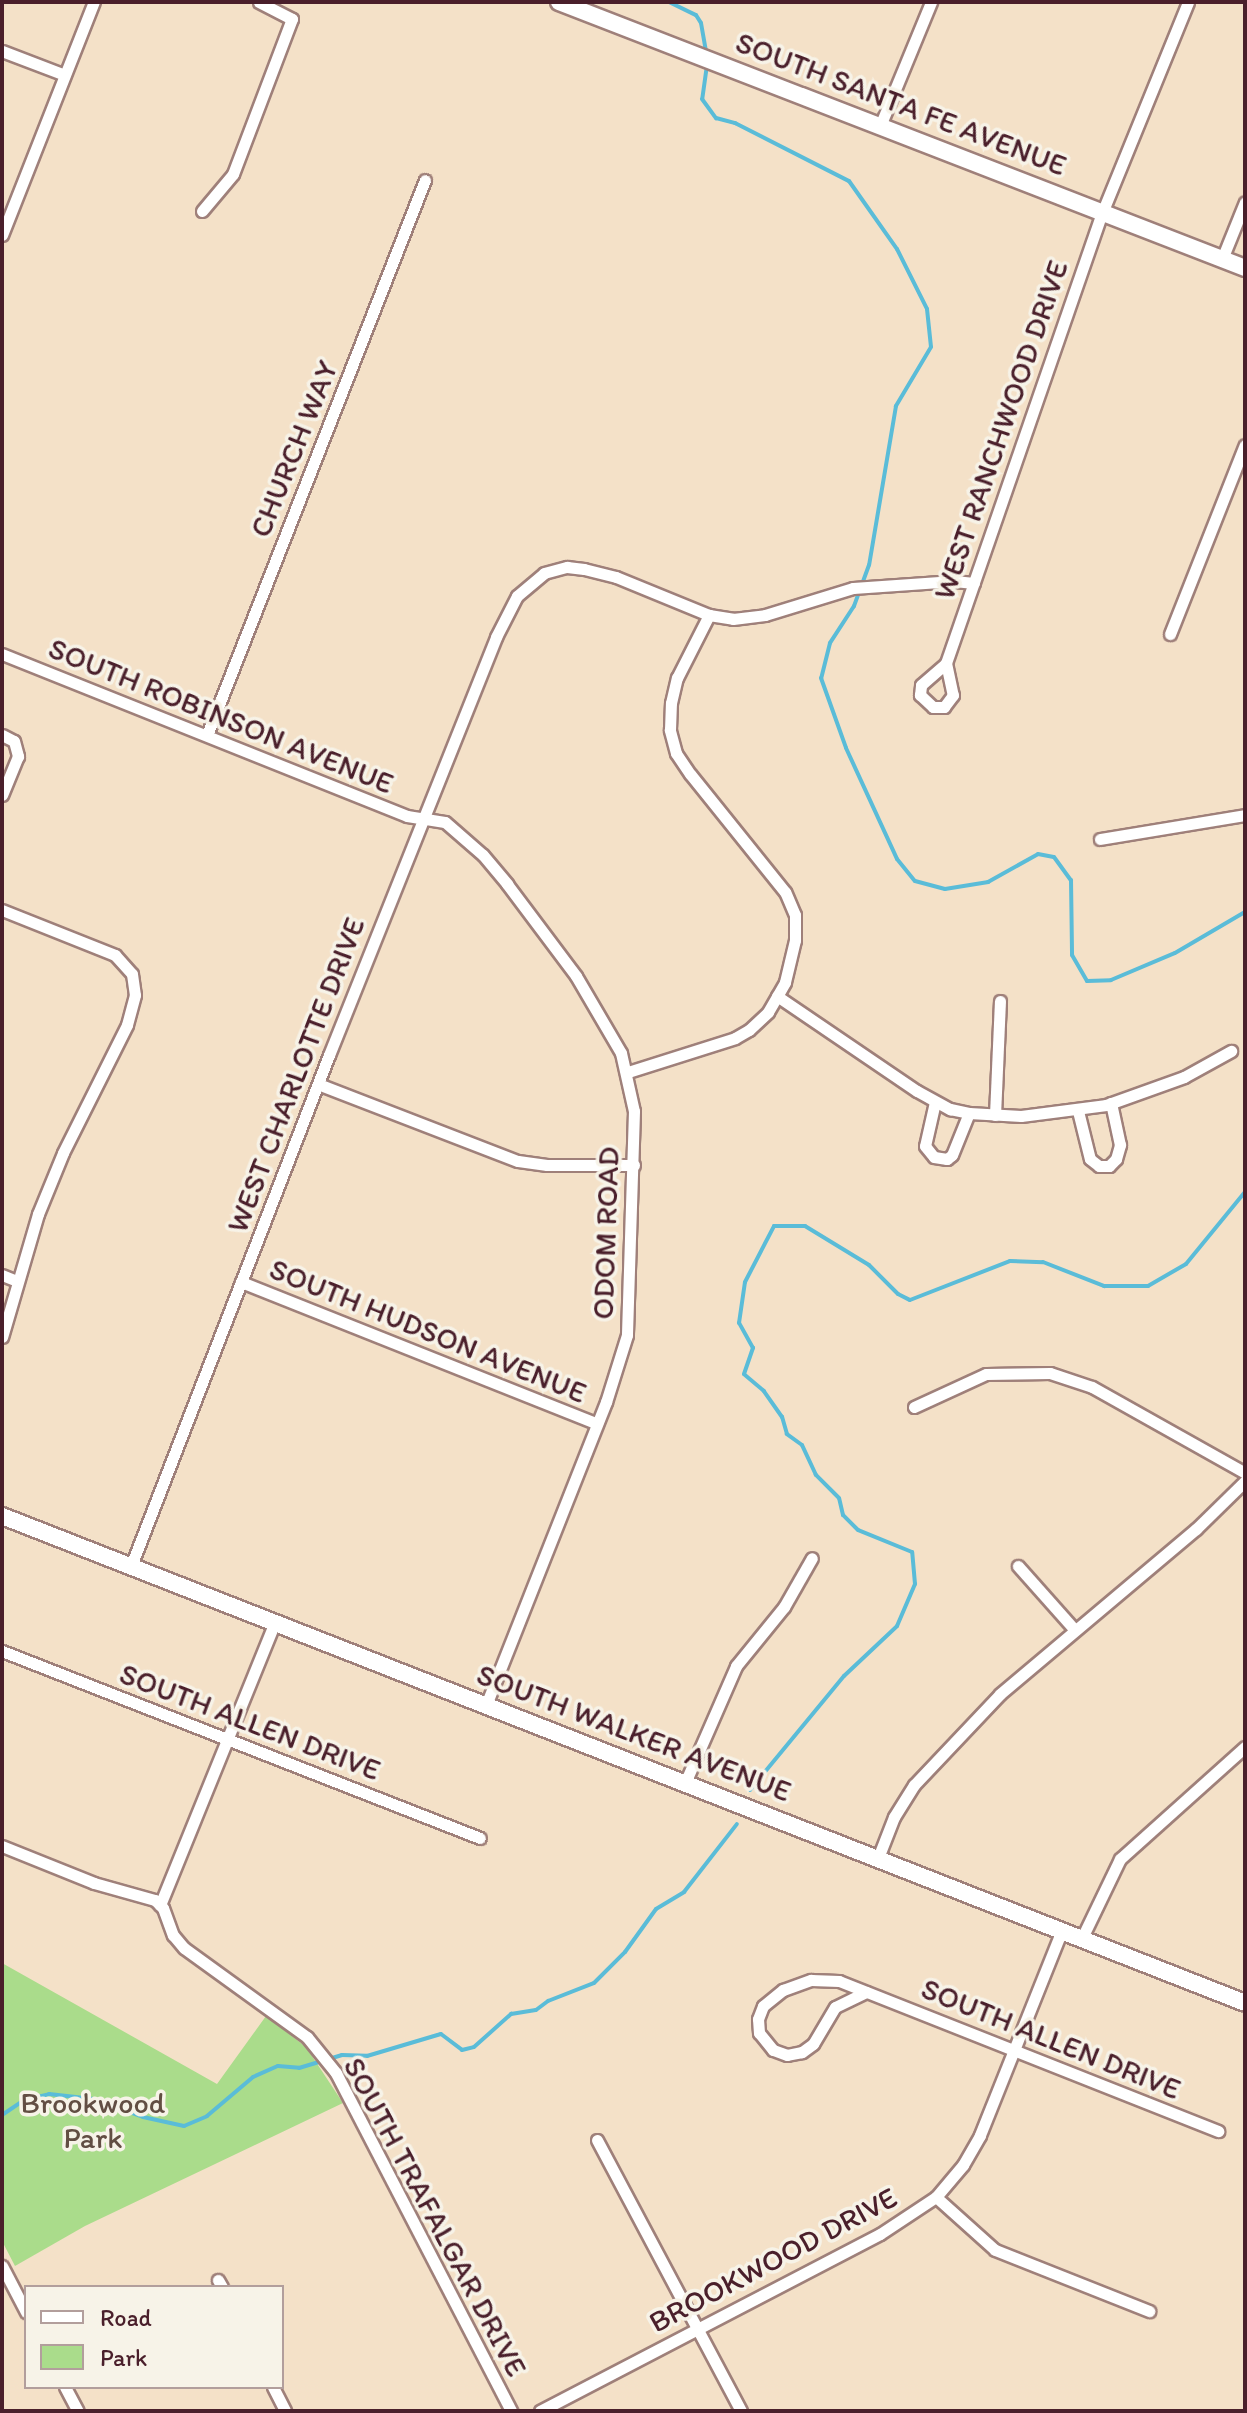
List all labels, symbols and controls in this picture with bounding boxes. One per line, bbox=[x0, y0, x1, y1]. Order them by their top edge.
street label: SOUTH SANTA FE AVENUE bbox=[731, 24, 1071, 184]
street label: WEST RANCHWOOD DRIVE bbox=[925, 254, 1077, 606]
street label: CHURCH WAY bbox=[242, 356, 346, 542]
street label: SOUTH ROBINSON AVENUE bbox=[45, 631, 397, 801]
street label: WEST CHARLOTTE DRIVE bbox=[219, 911, 373, 1239]
street label: ODOM ROAD bbox=[585, 1146, 627, 1320]
street label: SOUTH HUDSON AVENUE bbox=[265, 1251, 591, 1411]
street label: SOUTH ALLEN DRIVE bbox=[113, 1655, 387, 1789]
street label: SOUTH WALKER AVENUE bbox=[472, 1657, 796, 1809]
street label: SOUTH ALLEN DRIVE bbox=[914, 1970, 1188, 2108]
street label: SOUTH TRAFALGAR DRIVE bbox=[335, 2051, 535, 2383]
park label: Brookwood Park bbox=[21, 2085, 165, 2156]
street label: BROOKWOOD DRIVE bbox=[641, 2179, 905, 2341]
legend bbox=[24, 2285, 284, 2389]
text: Road bbox=[100, 2303, 152, 2332]
text: Park bbox=[100, 2343, 147, 2372]

